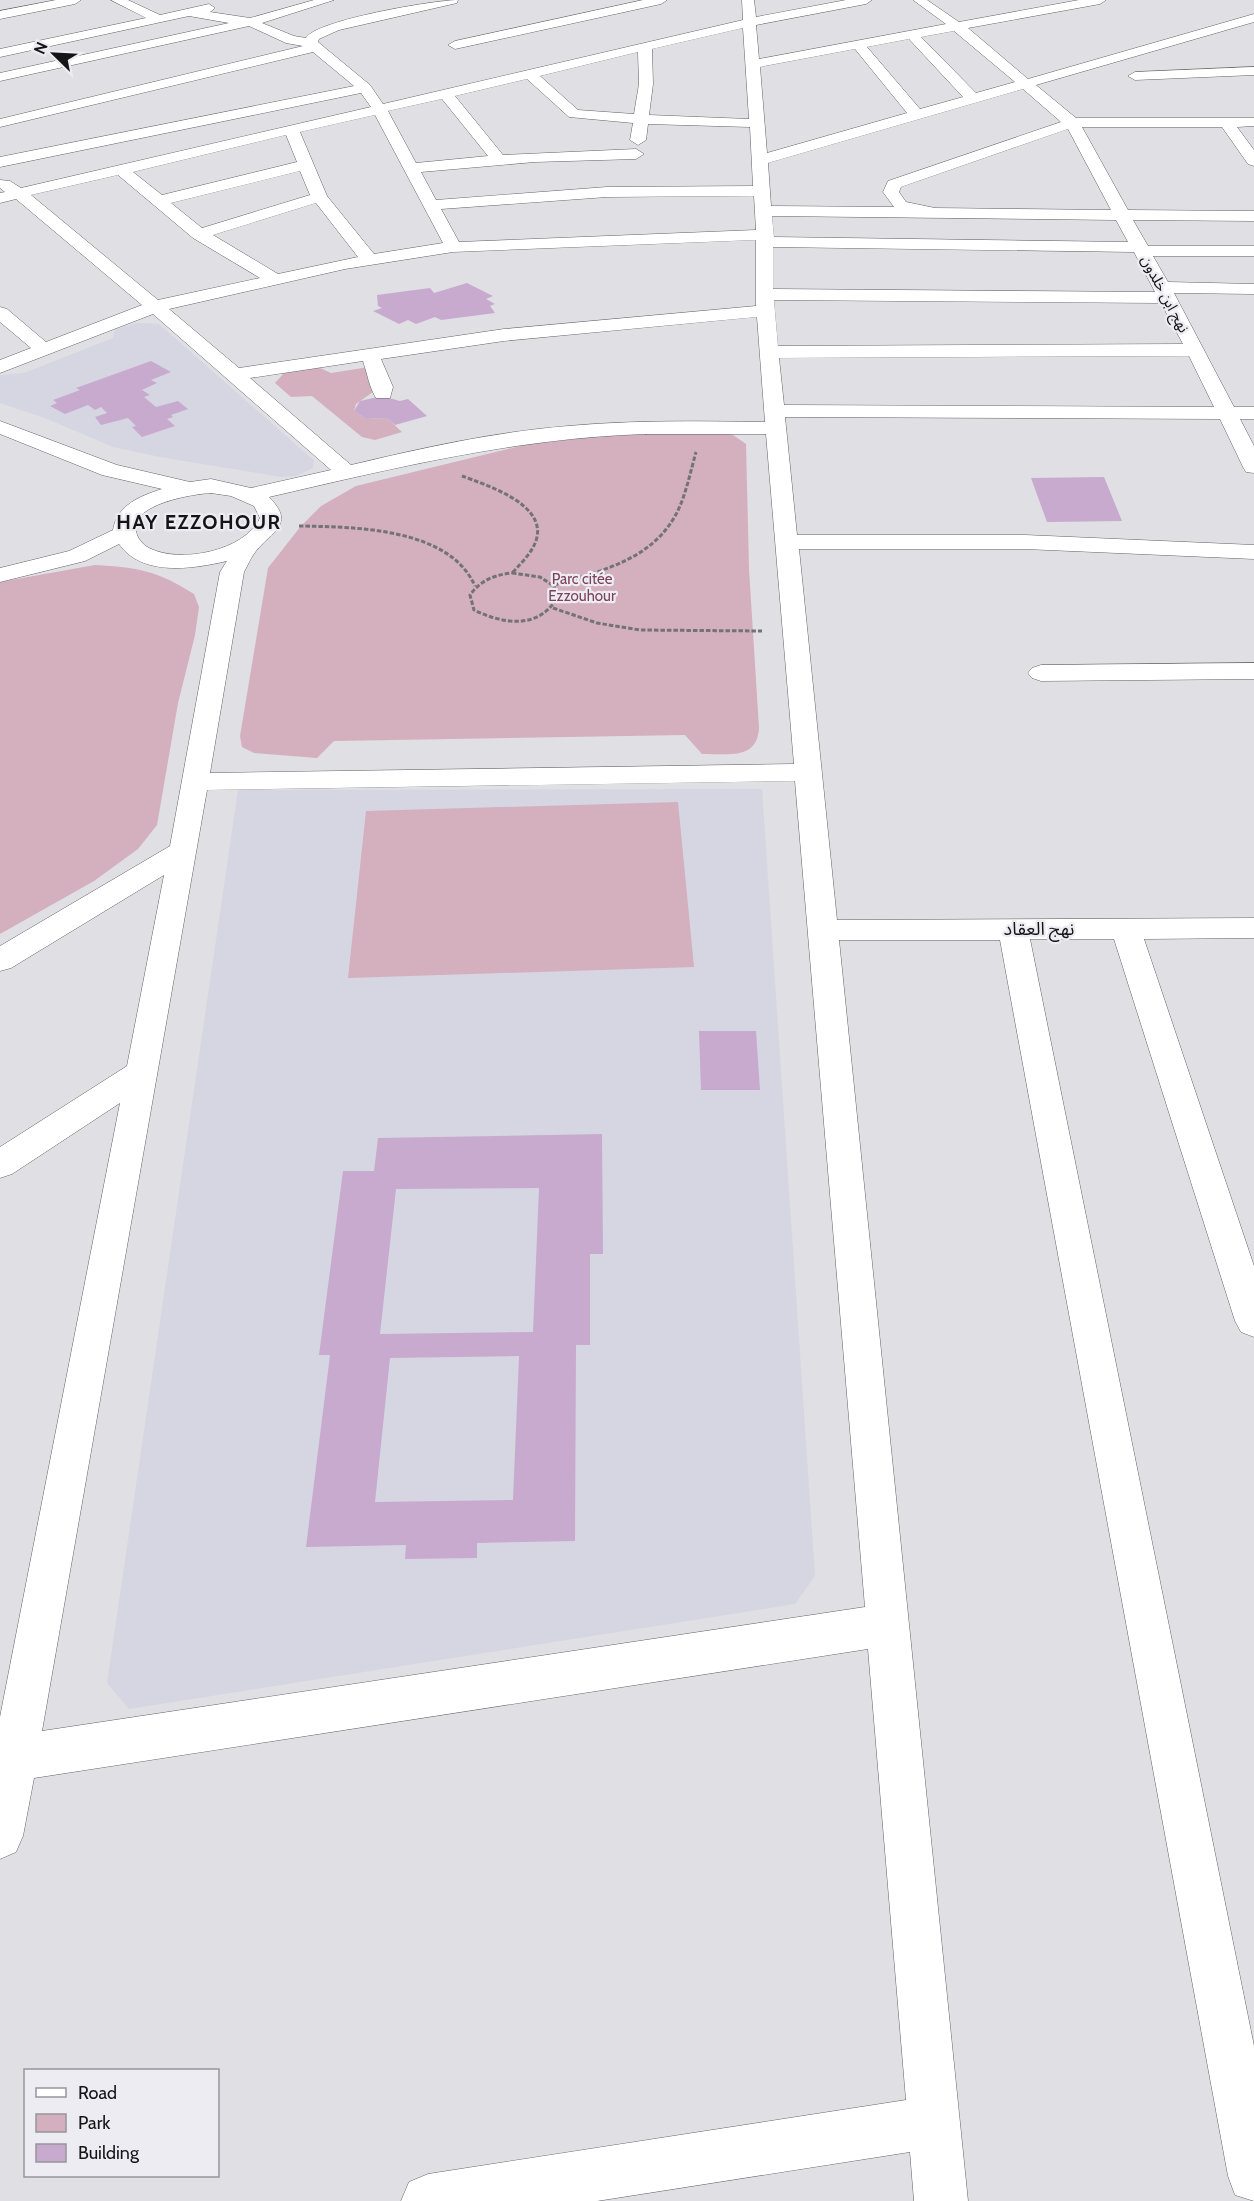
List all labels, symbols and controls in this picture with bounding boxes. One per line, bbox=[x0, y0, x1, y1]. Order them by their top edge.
north arrow bbox=[24, 24, 84, 84]
text: N bbox=[30, 39, 52, 57]
street label: نهج ابن خلدون bbox=[1134, 252, 1193, 337]
district label: HAY EZZOHOUR bbox=[116, 510, 282, 534]
park label: Parc citée Ezzouhour bbox=[548, 570, 616, 605]
street label: نهج العقاد bbox=[1004, 918, 1074, 942]
legend bbox=[24, 2069, 219, 2177]
text: Road bbox=[78, 2082, 117, 2104]
text: Park bbox=[78, 2112, 111, 2134]
text: Building bbox=[78, 2142, 140, 2164]

